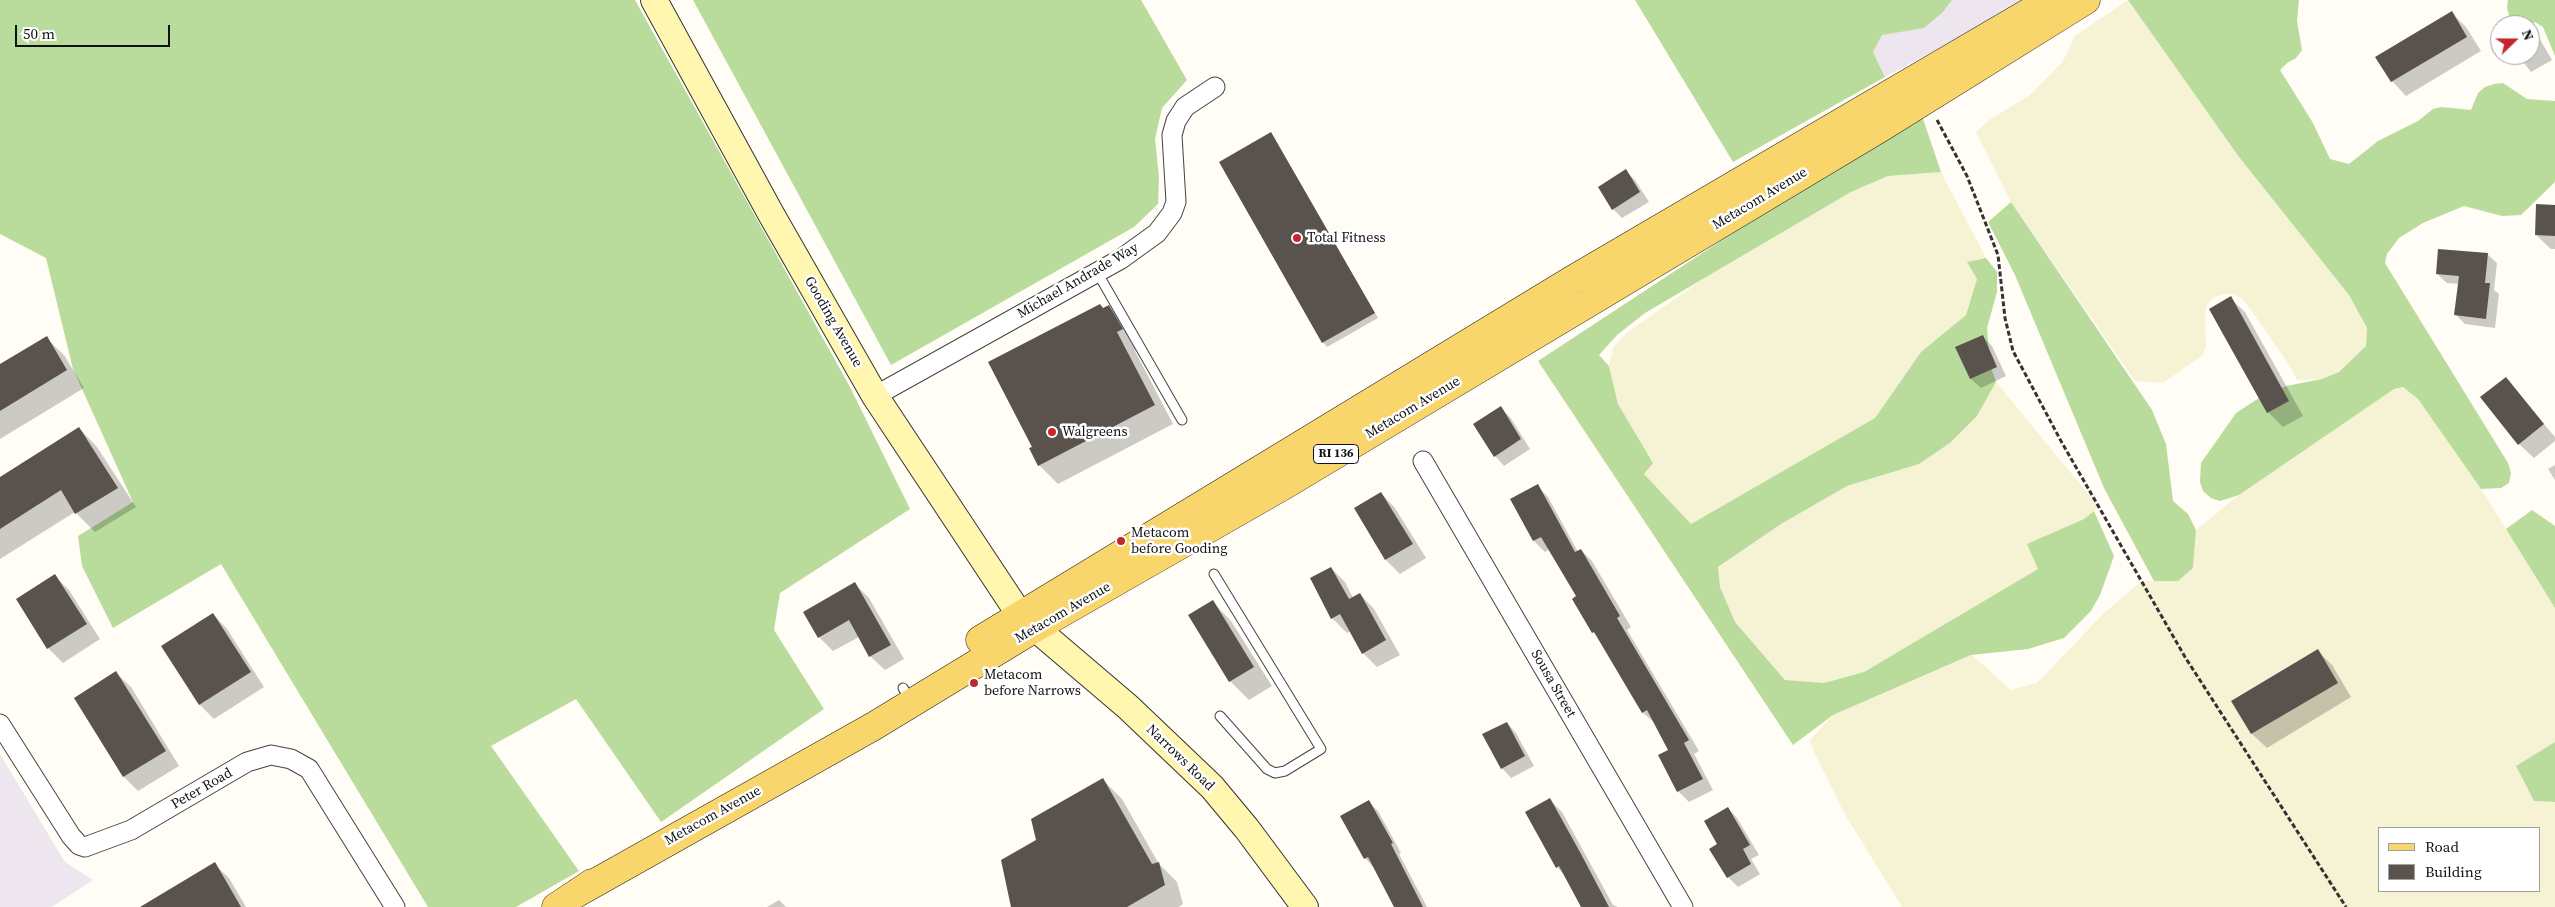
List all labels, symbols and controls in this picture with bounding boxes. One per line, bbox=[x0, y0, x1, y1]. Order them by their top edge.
scale bar bbox=[18, 15, 172, 47]
north arrow bbox=[2490, 15, 2540, 65]
text: 50 m bbox=[23, 23, 55, 44]
text: N bbox=[2517, 26, 2539, 43]
street label: Metacom Avenue bbox=[1710, 164, 1810, 234]
place label: Total Fitness bbox=[1307, 230, 1386, 246]
marker: Total Fitness bbox=[1291, 232, 1303, 244]
street label: Michael Andrade Way bbox=[1014, 239, 1142, 323]
street label: Gooding Avenue bbox=[800, 274, 866, 370]
street label: Metacom Avenue bbox=[1363, 373, 1463, 443]
place label: Walgreens bbox=[1062, 424, 1128, 440]
marker: Walgreens bbox=[1046, 426, 1058, 438]
road number: RI 136 bbox=[1314, 444, 1358, 464]
place label: Metacom before Gooding bbox=[1131, 525, 1227, 558]
marker: Metacom before Gooding bbox=[1115, 535, 1127, 547]
street label: Metacom Avenue bbox=[1012, 579, 1114, 647]
street label: Sousa Street bbox=[1527, 647, 1579, 721]
place label: Metacom before Narrows bbox=[984, 667, 1081, 700]
marker: Metacom before Narrows bbox=[968, 677, 980, 689]
street label: Narrows Road bbox=[1142, 721, 1218, 795]
street label: Peter Road bbox=[168, 765, 236, 813]
street label: Metacom Avenue bbox=[662, 783, 764, 849]
legend bbox=[2378, 827, 2540, 892]
text: Road bbox=[2425, 836, 2459, 857]
text: Building bbox=[2425, 861, 2482, 882]

